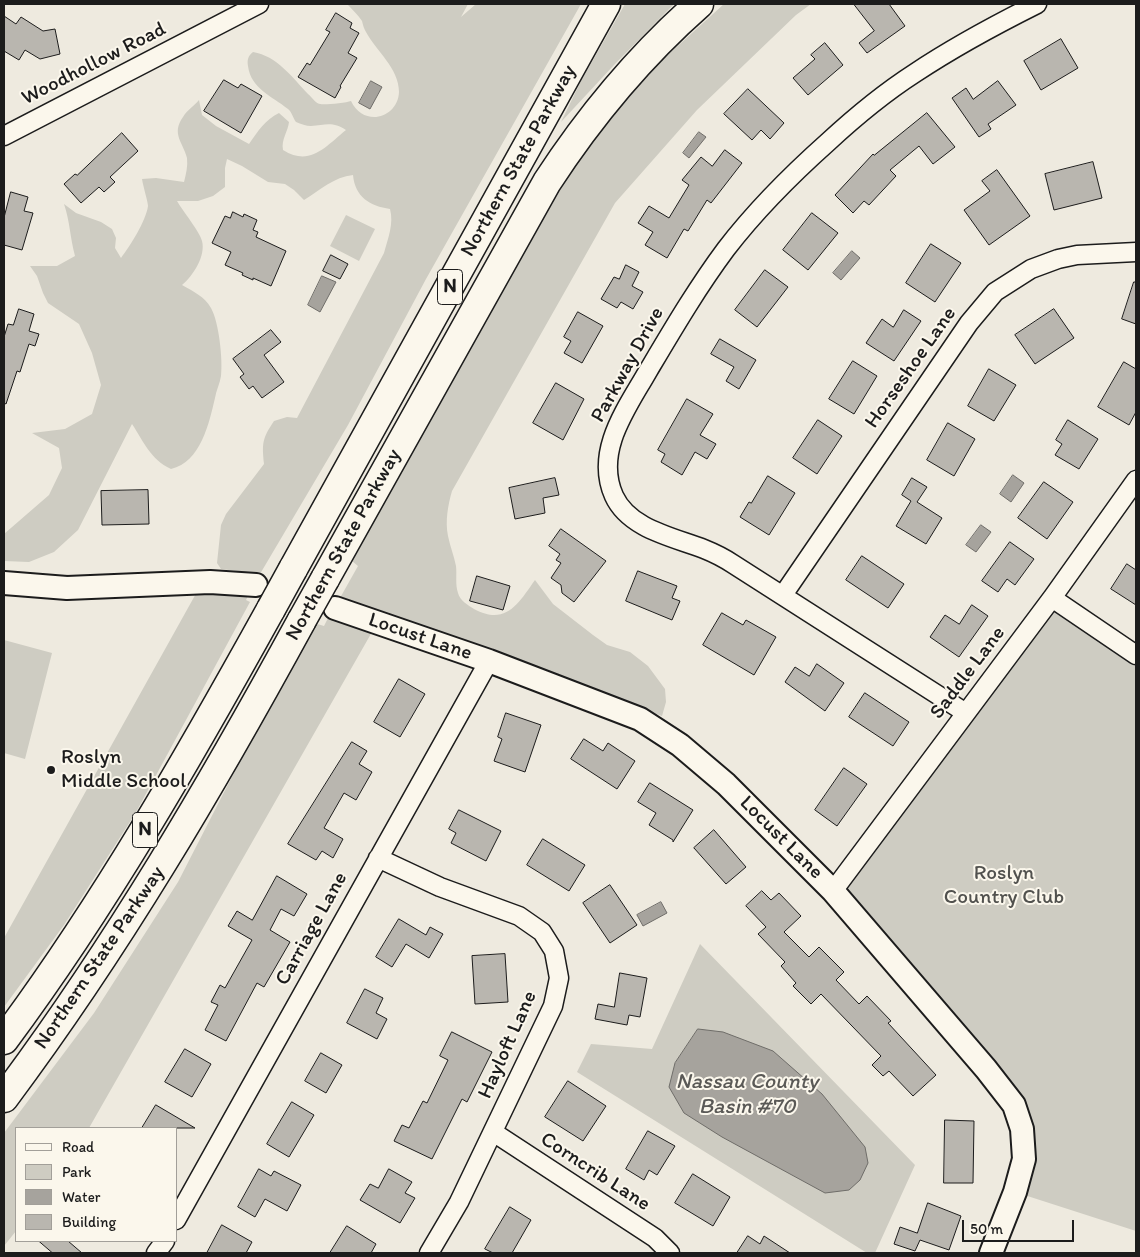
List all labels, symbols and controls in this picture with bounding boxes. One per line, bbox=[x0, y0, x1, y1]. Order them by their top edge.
street label: Woodhollow Road bbox=[18, 17, 170, 111]
street label: Northern State Parkway bbox=[456, 61, 582, 261]
road number: N bbox=[438, 270, 462, 304]
street label: Horseshoe Lane bbox=[860, 302, 962, 434]
street label: Parkway Drive bbox=[586, 303, 670, 427]
street label: Northern State Parkway bbox=[281, 445, 407, 645]
street label: Locust Lane bbox=[365, 608, 475, 666]
street label: Saddle Lane bbox=[925, 622, 1011, 724]
place label: Roslyn Middle School bbox=[61, 745, 186, 795]
marker: Roslyn Middle School bbox=[45, 764, 57, 776]
street label: Locust Lane bbox=[734, 791, 828, 885]
road number: N bbox=[132, 812, 158, 848]
park label: Roslyn Country Club bbox=[944, 861, 1064, 911]
street label: Northern State Parkway bbox=[29, 862, 171, 1054]
street label: Carriage Lane bbox=[270, 868, 354, 990]
street label: Hayloft Lane bbox=[473, 987, 543, 1103]
water label: Nassau County Basin #70 bbox=[676, 1069, 818, 1120]
legend bbox=[15, 1127, 178, 1242]
street label: Corncrib Lane bbox=[535, 1127, 655, 1217]
text: Road bbox=[62, 1138, 94, 1156]
text: Park bbox=[62, 1163, 92, 1181]
text: Water bbox=[62, 1188, 100, 1206]
scale bar bbox=[965, 1210, 1078, 1242]
text: Building bbox=[62, 1213, 116, 1231]
text: 50 m bbox=[970, 1220, 1003, 1238]

